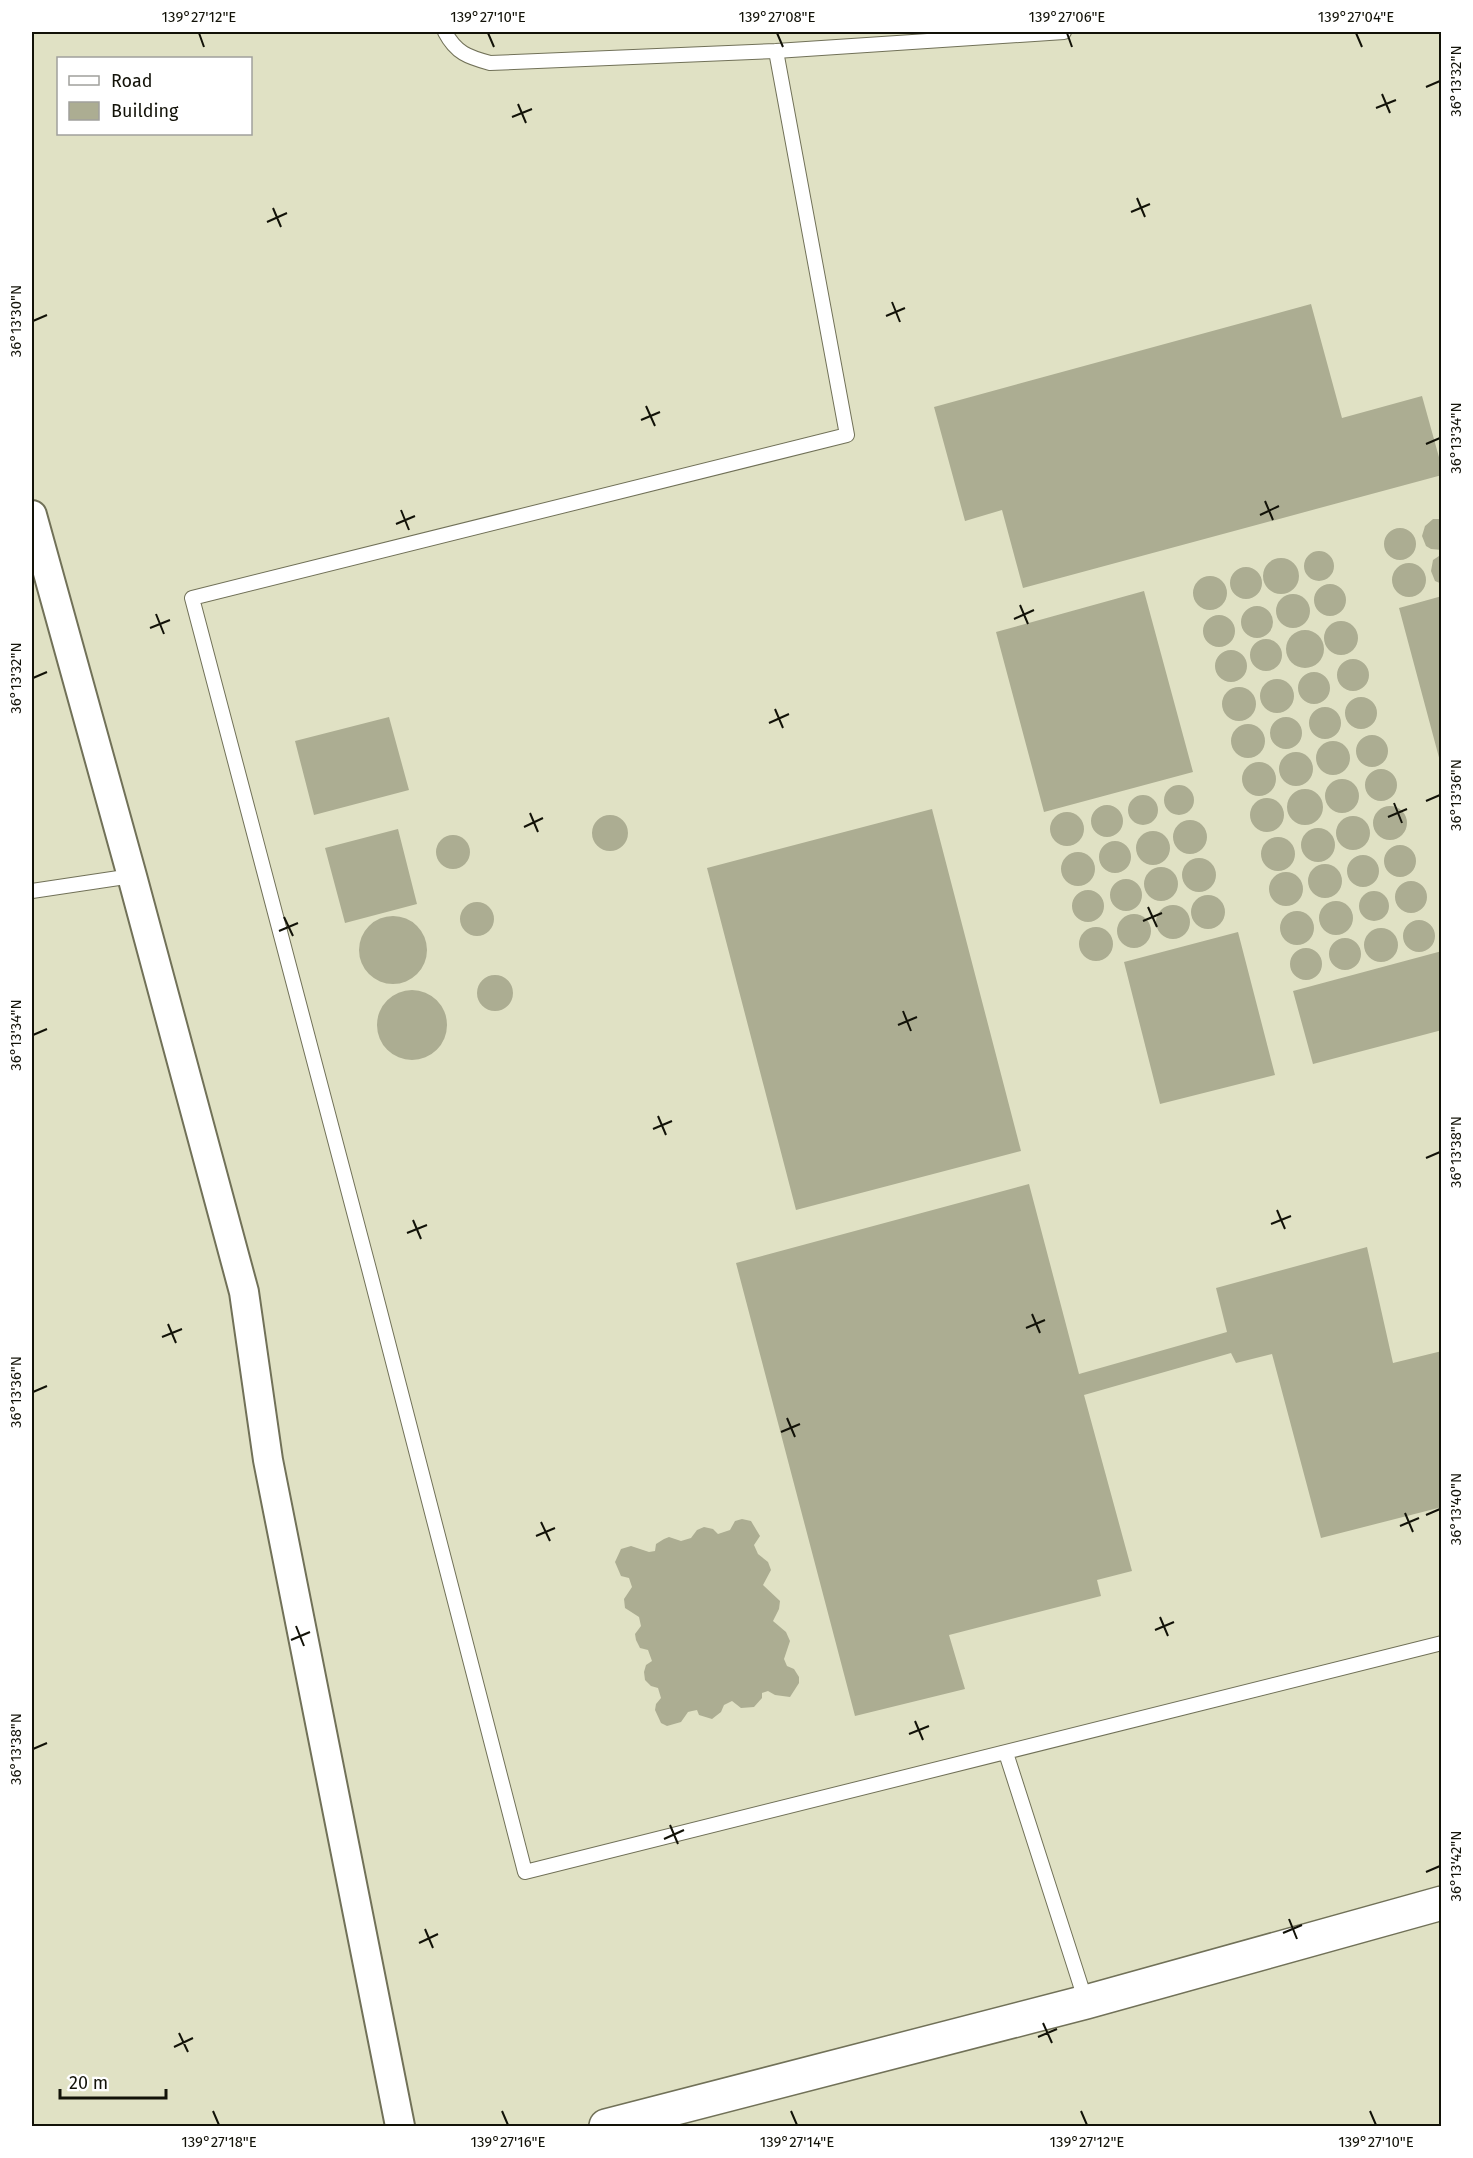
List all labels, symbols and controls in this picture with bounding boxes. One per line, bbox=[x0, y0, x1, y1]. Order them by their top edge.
text: 139°27'12"E bbox=[162, 8, 236, 26]
text: 139°27'10"E bbox=[450, 8, 526, 26]
text: 139°27'08"E bbox=[738, 8, 816, 26]
text: 139°27'06"E bbox=[1029, 8, 1105, 26]
text: 139°27'04"E bbox=[1318, 8, 1394, 26]
text: 36°13'32"N bbox=[1447, 45, 1465, 117]
legend bbox=[57, 57, 252, 135]
text: Road bbox=[111, 70, 153, 92]
text: Building bbox=[111, 100, 179, 122]
text: 36°13'30"N bbox=[7, 285, 25, 357]
text: 36°13'34"N bbox=[1447, 402, 1465, 474]
text: 36°13'32"N bbox=[7, 642, 25, 714]
text: 36°13'36"N bbox=[1447, 759, 1465, 831]
text: 36°13'34"N bbox=[7, 999, 25, 1071]
text: 36°13'38"N bbox=[1447, 1116, 1465, 1188]
text: 36°13'36"N bbox=[7, 1356, 25, 1428]
text: 36°13'40"N bbox=[1447, 1473, 1465, 1545]
text: 36°13'38"N bbox=[7, 1713, 25, 1785]
text: 36°13'42"N bbox=[1447, 1830, 1465, 1902]
scale bar bbox=[60, 2062, 166, 2100]
text: 20 m bbox=[69, 2072, 108, 2094]
text: 139°27'18"E bbox=[181, 2133, 257, 2151]
text: 139°27'16"E bbox=[470, 2133, 546, 2151]
text: 139°27'14"E bbox=[760, 2133, 834, 2151]
text: 139°27'12"E bbox=[1050, 2133, 1124, 2151]
text: 139°27'10"E bbox=[1338, 2133, 1414, 2151]

